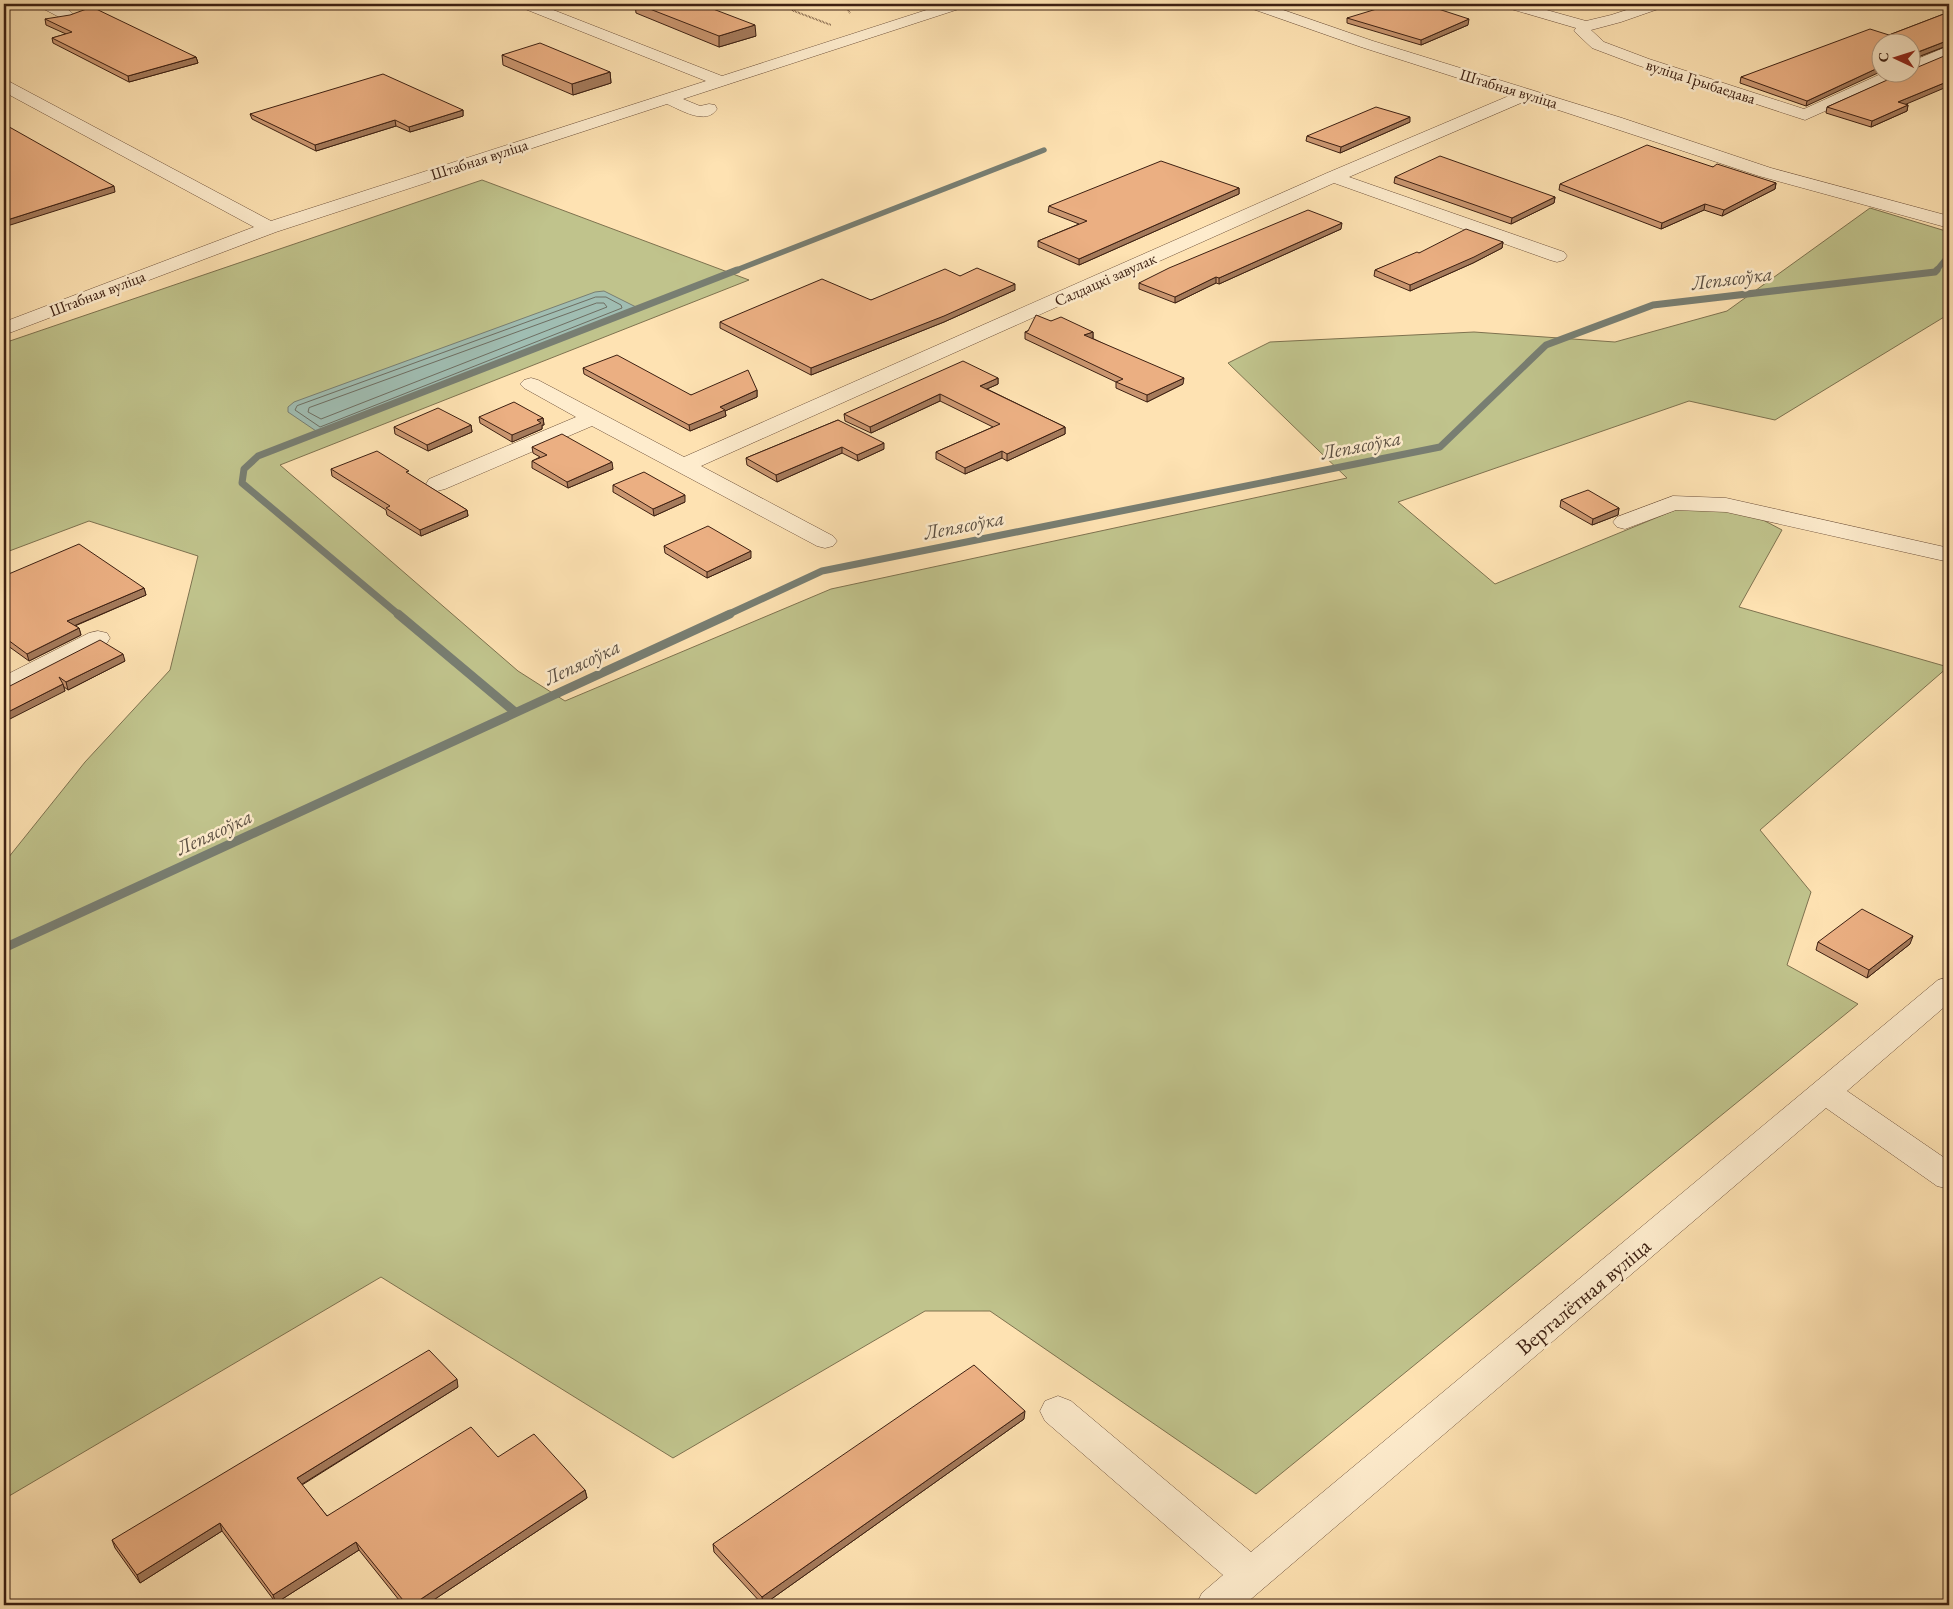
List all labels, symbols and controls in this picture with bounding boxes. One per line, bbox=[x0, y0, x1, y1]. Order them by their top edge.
north arrow bbox=[1870, 32, 1920, 82]
text: С bbox=[1874, 51, 1892, 63]
street label: вуліца Грыбаедава bbox=[1643, 54, 1759, 109]
street label: Штабная вуліца bbox=[1457, 64, 1561, 114]
street label: Штабная вуліца bbox=[428, 134, 531, 185]
street label: Салдацкі завулак bbox=[1051, 247, 1160, 311]
water label: Лепясоўка bbox=[1689, 260, 1774, 296]
street label: Штабная вуліца bbox=[46, 265, 149, 321]
water label: Лепясоўка bbox=[1318, 424, 1403, 466]
water label: Лепясоўка bbox=[921, 504, 1006, 546]
water label: Лепясоўка bbox=[539, 633, 624, 691]
water label: Лепясоўка bbox=[171, 803, 256, 861]
street label: Верталётная вуліца bbox=[1510, 1231, 1657, 1361]

